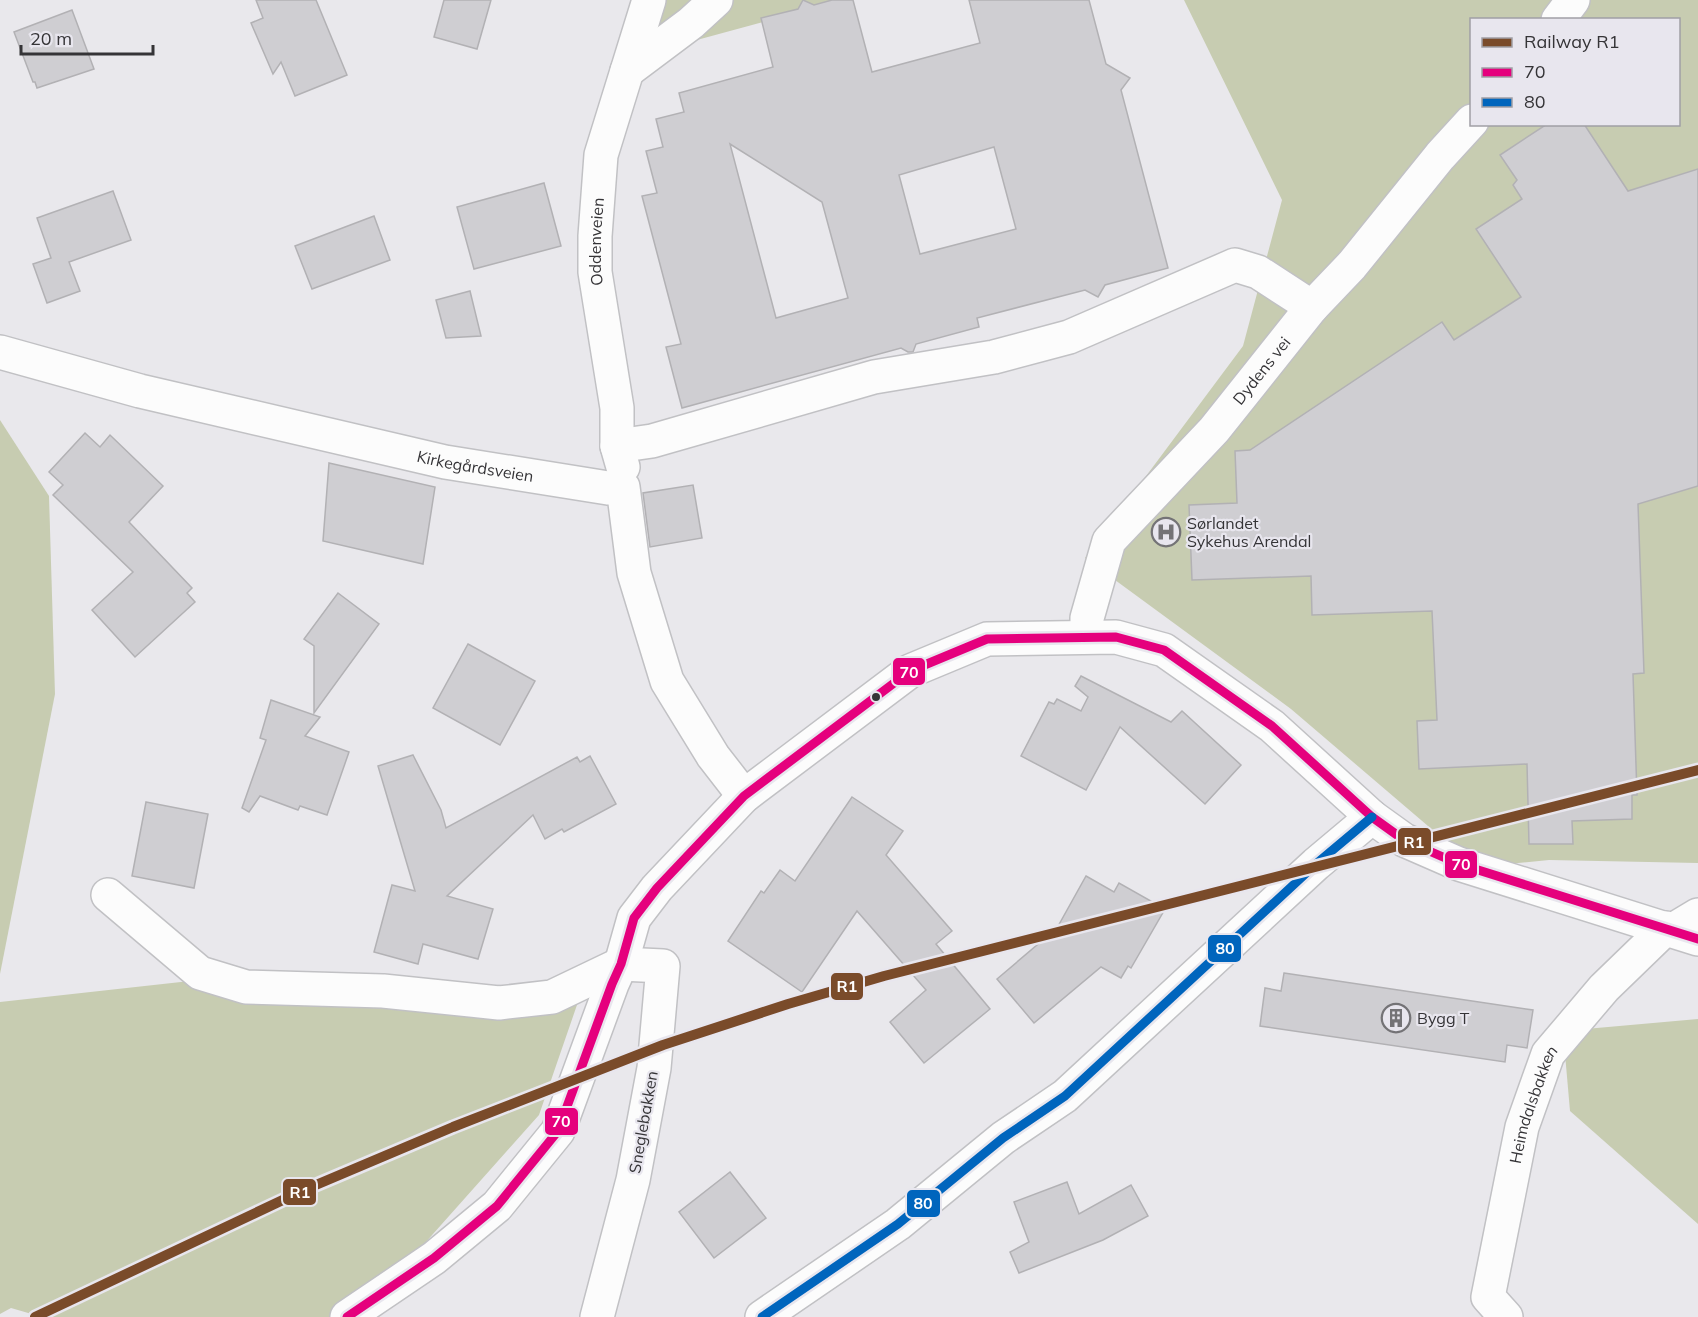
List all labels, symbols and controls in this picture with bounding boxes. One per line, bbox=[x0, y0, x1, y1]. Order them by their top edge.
scale bar bbox=[21, 18, 153, 56]
legend bbox=[1470, 18, 1680, 126]
text: 20 m bbox=[30, 27, 72, 50]
text: Railway R1 bbox=[1524, 30, 1619, 53]
text: 70 bbox=[1524, 60, 1546, 83]
text: 80 bbox=[1524, 90, 1546, 113]
street label: Oddenveien bbox=[585, 197, 608, 287]
street label: Dydens vei bbox=[1228, 333, 1295, 408]
street label: Kirkegårdsveien bbox=[415, 446, 535, 486]
place label: Sørlandet Sykehus Arendal bbox=[1187, 513, 1311, 551]
hospital icon: Sørlandet Sykehus Arendal bbox=[1150, 516, 1182, 548]
line badge: 70 bbox=[892, 657, 926, 686]
text: 70 bbox=[899, 662, 919, 682]
unlabelled marker bbox=[870, 691, 882, 703]
line badge: R1 bbox=[1397, 827, 1432, 856]
text: R1 bbox=[1404, 832, 1424, 852]
line badge: 70 bbox=[1444, 850, 1478, 879]
text: 70 bbox=[1451, 854, 1471, 874]
line badge: 80 bbox=[1207, 934, 1242, 963]
text: 80 bbox=[1215, 938, 1235, 958]
line badge: R1 bbox=[830, 972, 864, 1001]
text: R1 bbox=[837, 976, 857, 996]
building icon: Bygg T bbox=[1380, 1002, 1412, 1034]
place label: Bygg T bbox=[1417, 1008, 1470, 1028]
street label: Heimdalsbakken bbox=[1505, 1041, 1561, 1165]
street label: Sneglebakken bbox=[624, 1069, 662, 1175]
line badge: 70 bbox=[544, 1107, 579, 1136]
text: 70 bbox=[551, 1111, 571, 1131]
line badge: R1 bbox=[282, 1178, 317, 1206]
text: R1 bbox=[290, 1182, 310, 1202]
line badge: 80 bbox=[906, 1189, 941, 1218]
text: 80 bbox=[913, 1193, 933, 1213]

